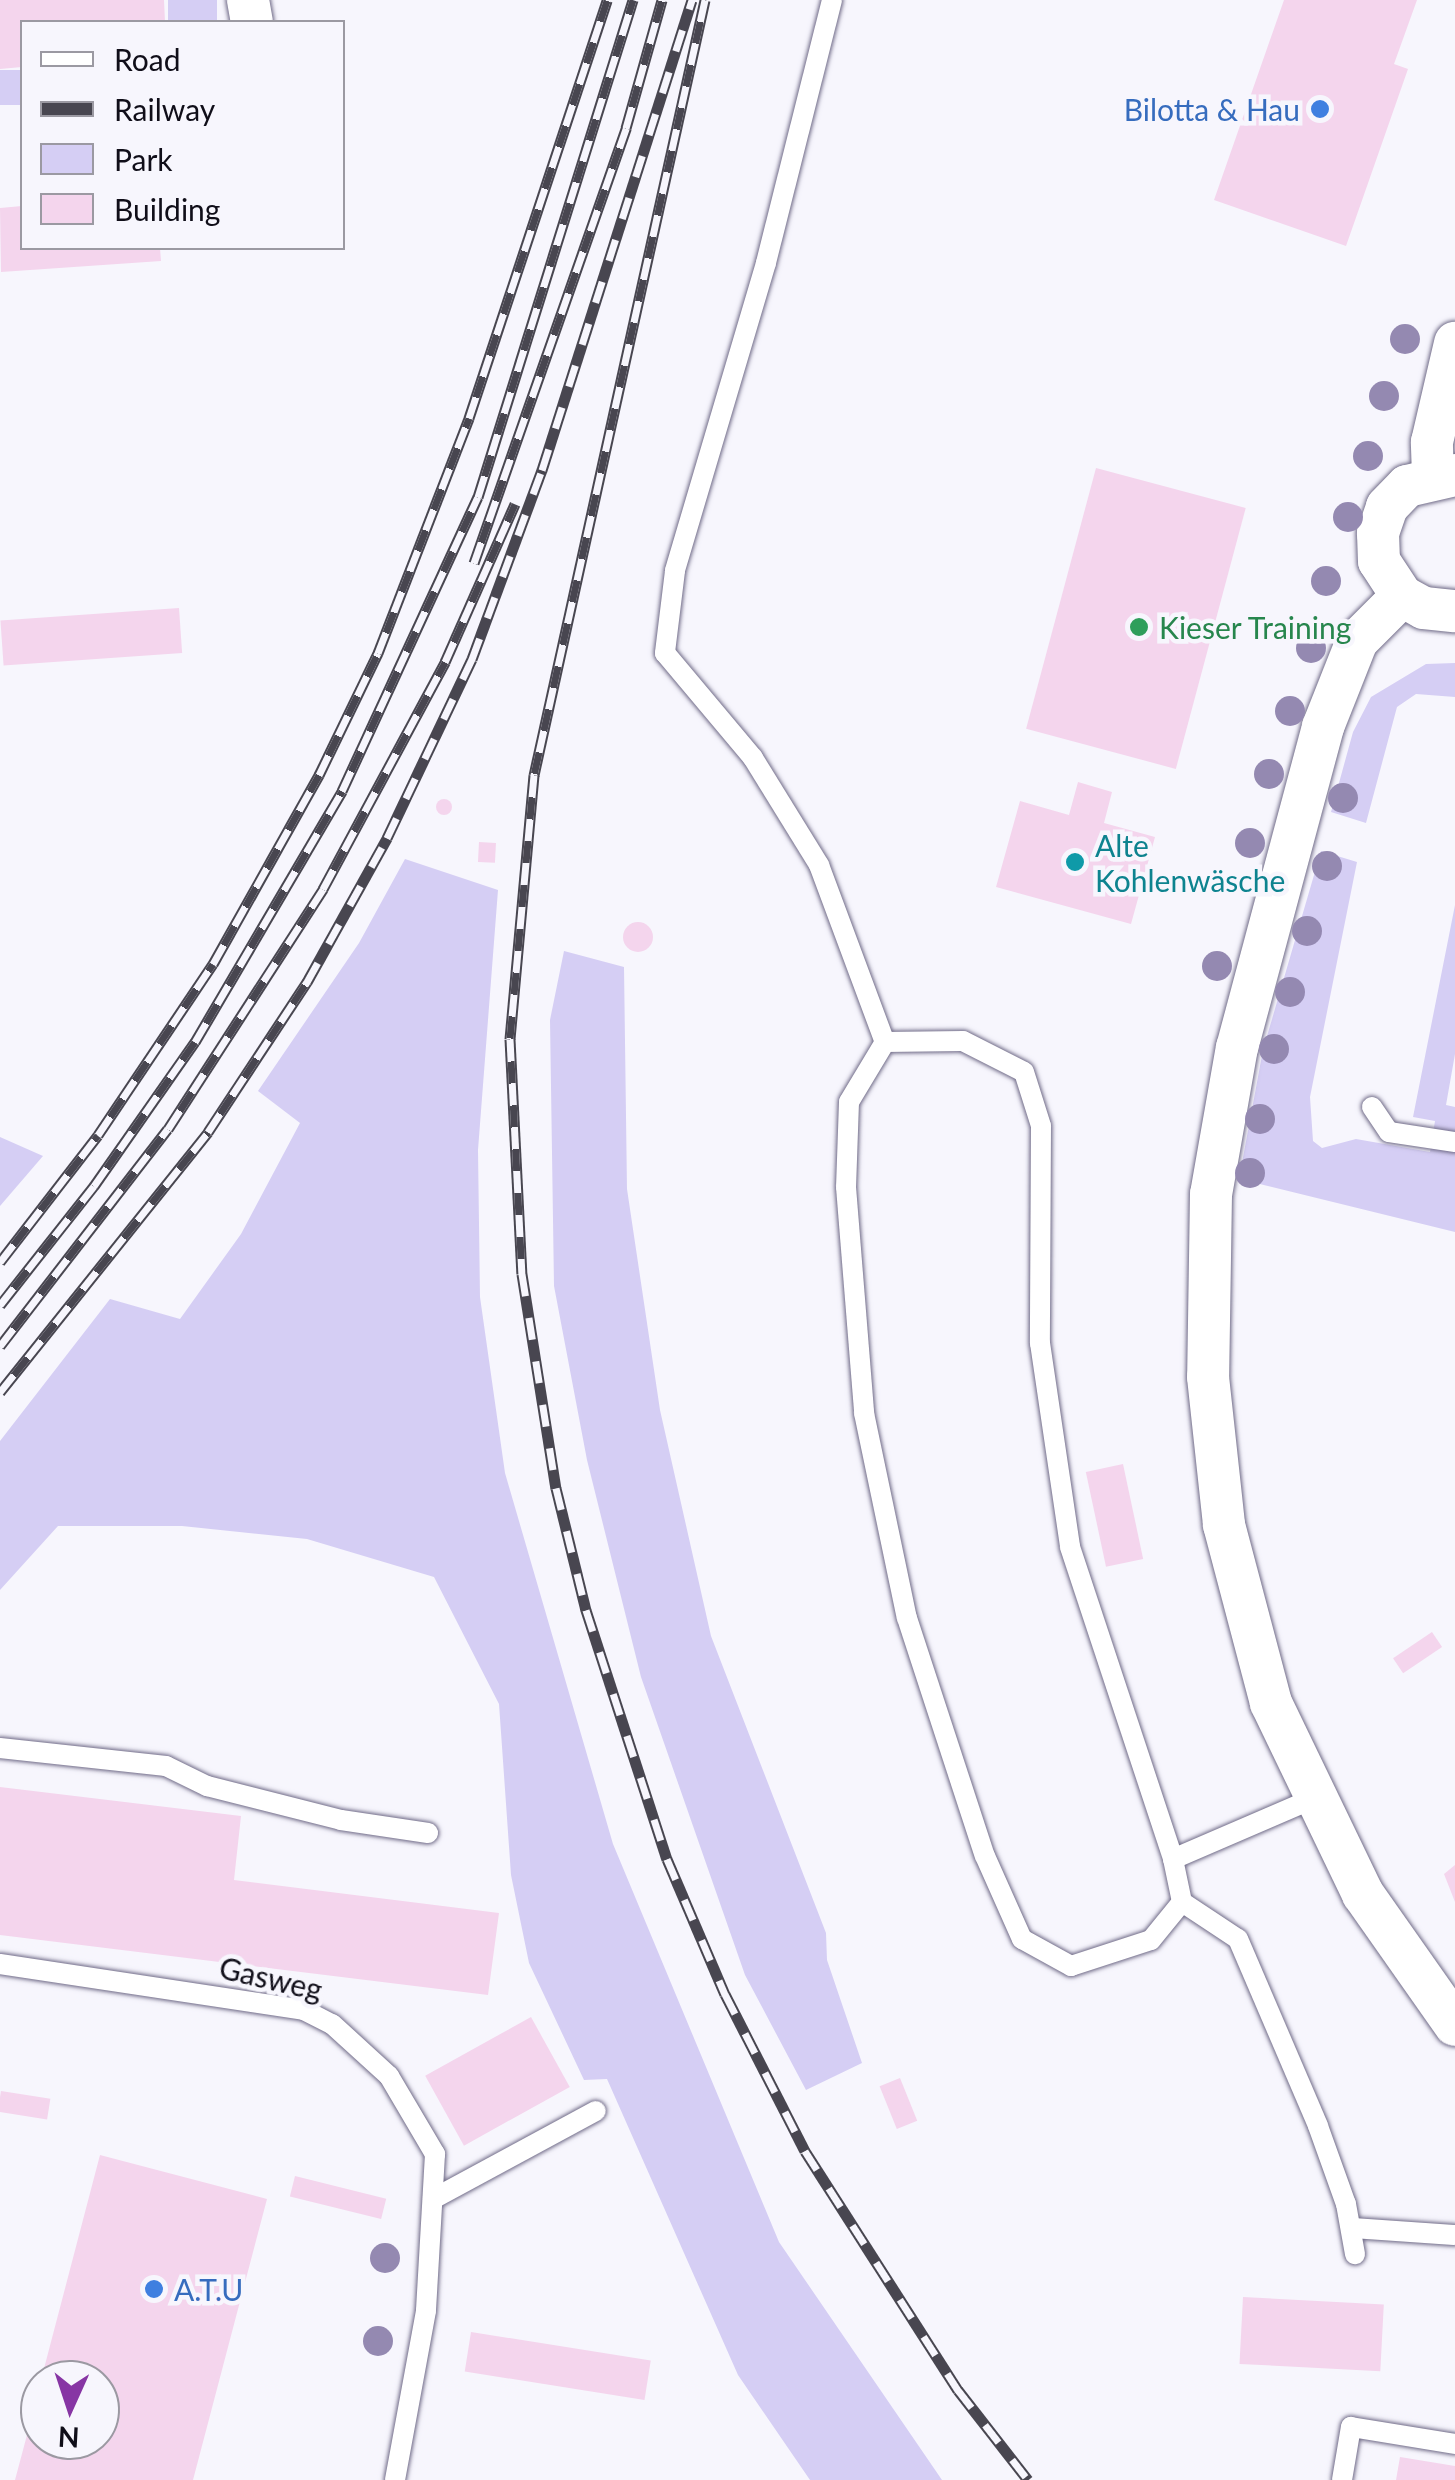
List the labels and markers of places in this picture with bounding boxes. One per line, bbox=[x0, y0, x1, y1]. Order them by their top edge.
place label: Bilotta & Hau bbox=[1124, 91, 1300, 127]
marker: Bilotta & Hau bbox=[1309, 98, 1331, 120]
place label: Kieser Training bbox=[1159, 609, 1353, 645]
marker: Kieser Training bbox=[1128, 616, 1150, 638]
place label: Alte Kohlenwäsche bbox=[1095, 827, 1285, 898]
marker: Alte Kohlenwäsche bbox=[1064, 851, 1086, 873]
place label: A.T.U bbox=[174, 2271, 243, 2307]
marker: A.T.U bbox=[143, 2278, 165, 2300]

